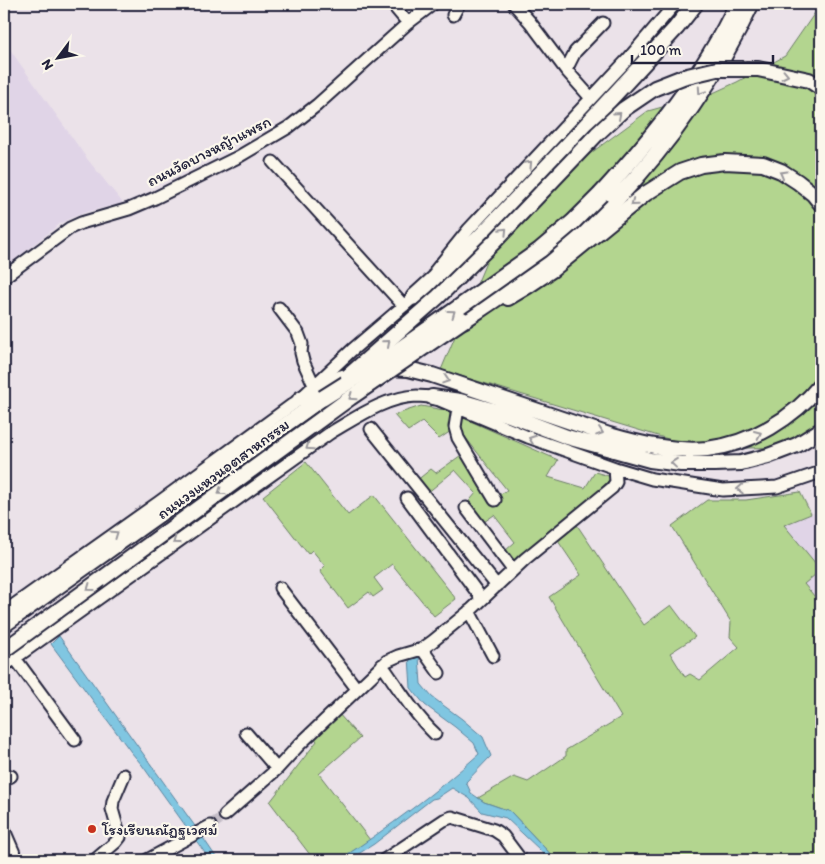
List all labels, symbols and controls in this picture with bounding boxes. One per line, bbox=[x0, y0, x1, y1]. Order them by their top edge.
north arrow bbox=[32, 32, 82, 82]
scale bar bbox=[632, 32, 774, 64]
text: 100 m bbox=[640, 41, 682, 59]
text: N bbox=[38, 56, 57, 73]
one-way arrow bbox=[781, 69, 789, 80]
one-way arrow bbox=[698, 86, 707, 95]
street label: ถนนวัดบางหญ้าแพรก bbox=[144, 111, 274, 191]
one-way arrow bbox=[612, 112, 621, 121]
one-way arrow bbox=[523, 161, 532, 170]
one-way arrow bbox=[780, 170, 789, 180]
one-way arrow bbox=[631, 197, 640, 205]
one-way arrow bbox=[498, 228, 507, 237]
one-way arrow bbox=[446, 310, 455, 319]
one-way arrow bbox=[381, 340, 390, 349]
one-way arrow bbox=[441, 374, 450, 384]
one-way arrow bbox=[348, 391, 358, 400]
street label: ถนนวงแหวนอุตสาหกรรม bbox=[153, 415, 293, 524]
one-way arrow bbox=[595, 426, 603, 436]
one-way arrow bbox=[753, 429, 762, 440]
one-way arrow bbox=[529, 435, 537, 445]
one-way arrow bbox=[305, 441, 315, 450]
one-way arrow bbox=[670, 458, 678, 469]
one-way arrow bbox=[736, 483, 744, 494]
one-way arrow bbox=[218, 487, 227, 495]
one-way arrow bbox=[109, 531, 119, 540]
one-way arrow bbox=[173, 535, 182, 544]
one-way arrow bbox=[86, 582, 95, 591]
place label: โรงเรียนณัฏฐเวศม์ bbox=[101, 820, 218, 840]
marker: โรงเรียนณัฏฐเวศม์ bbox=[86, 823, 98, 835]

